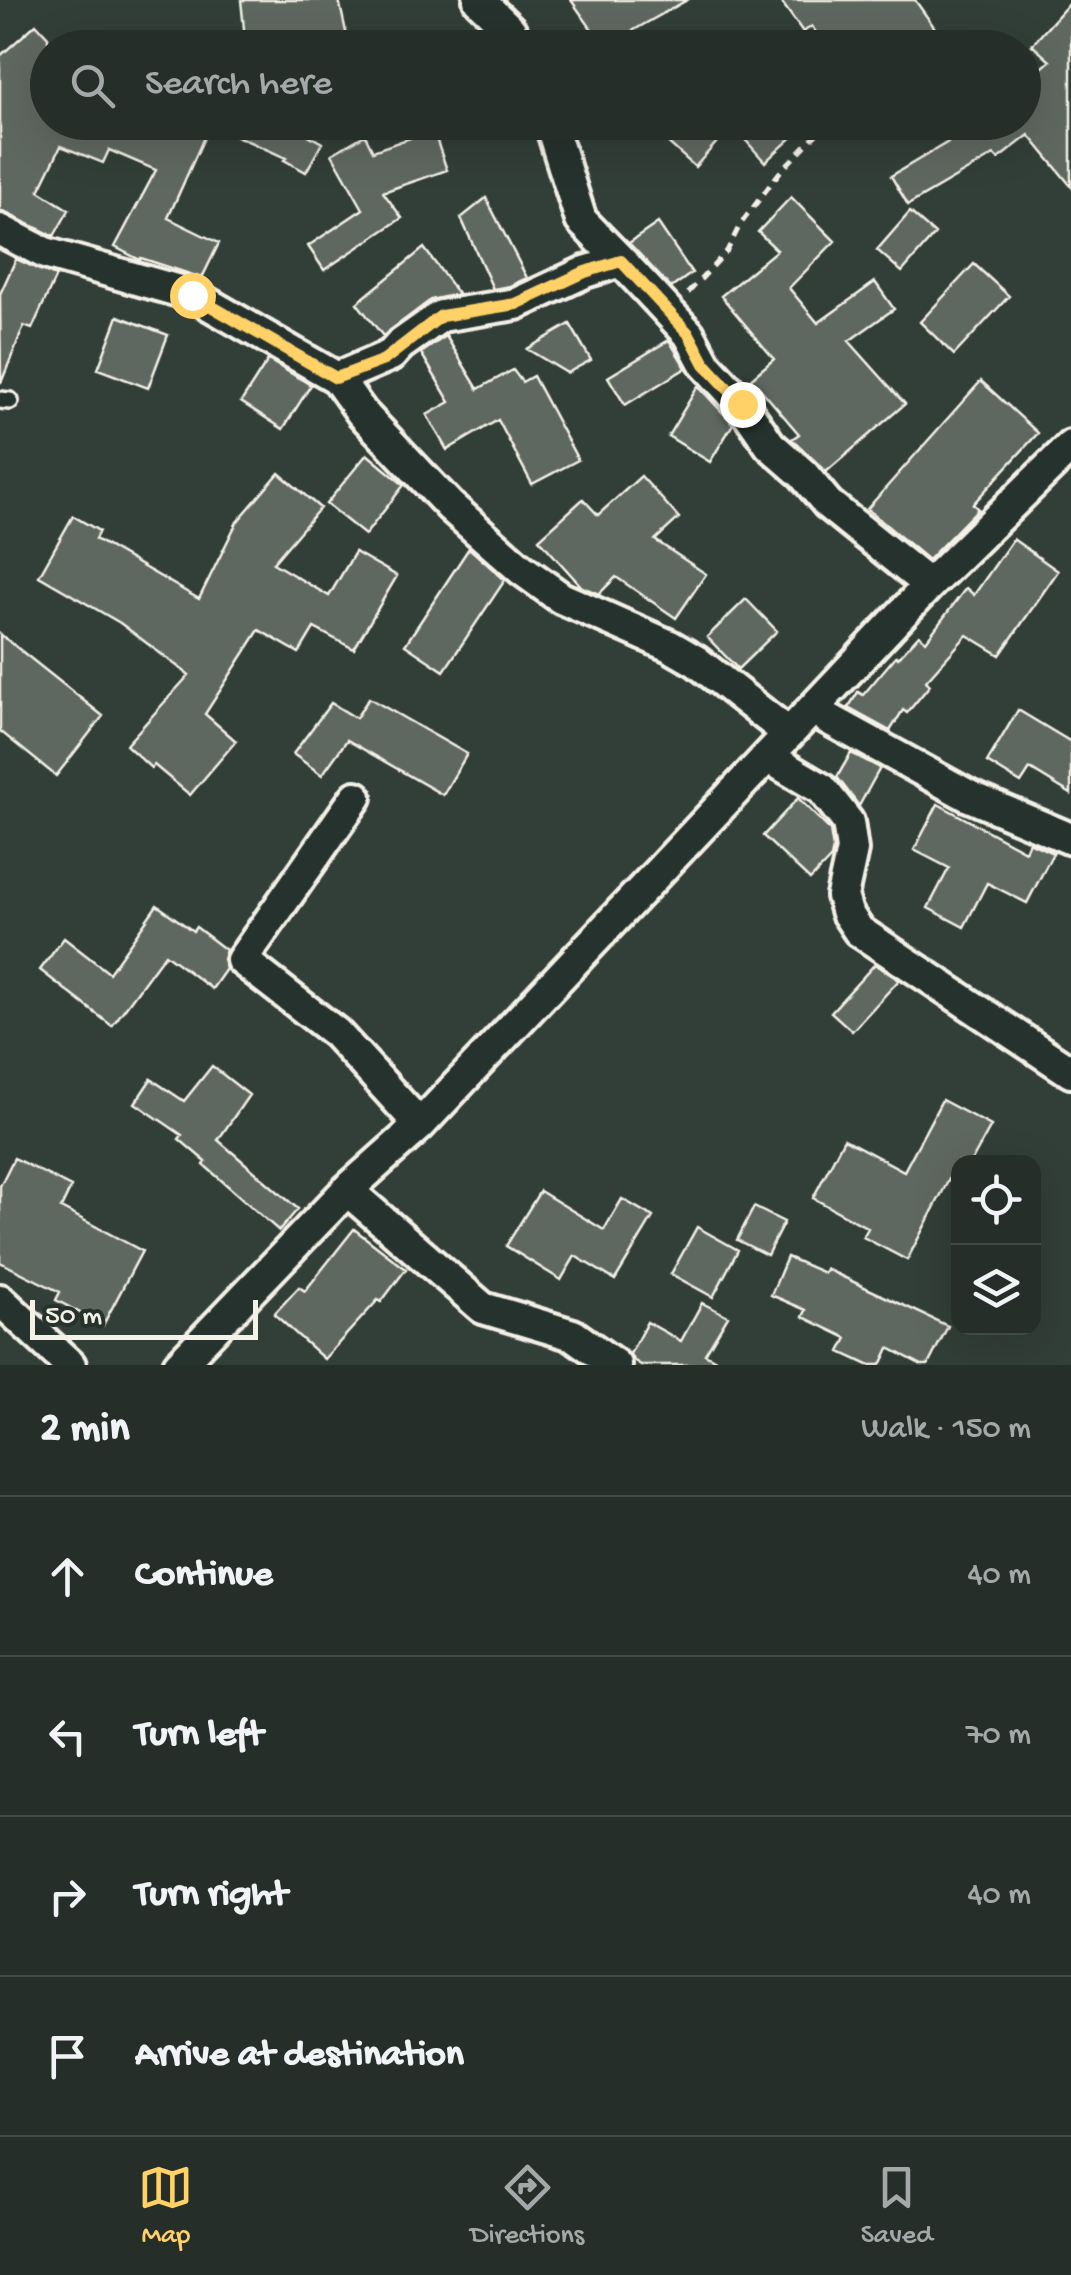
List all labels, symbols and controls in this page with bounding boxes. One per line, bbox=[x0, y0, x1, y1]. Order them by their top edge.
search box bbox=[30, 30, 1041, 140]
icon: search bbox=[65, 58, 120, 113]
text: Search here bbox=[145, 63, 332, 107]
route start bbox=[170, 273, 216, 319]
route end bbox=[720, 382, 766, 428]
map controls bbox=[951, 1155, 1041, 1335]
button: locate bbox=[951, 1155, 1041, 1245]
button: layers bbox=[951, 1245, 1041, 1335]
scale bar bbox=[30, 1295, 258, 1340]
text: 50 m bbox=[45, 1301, 102, 1334]
text: 2 min bbox=[40, 1406, 129, 1455]
text: Walk · 150 m bbox=[861, 1411, 1031, 1449]
icon: ahead bbox=[40, 1549, 95, 1604]
text: Continue bbox=[135, 1554, 273, 1598]
text: 40 m bbox=[967, 1557, 1031, 1595]
icon: left bbox=[40, 1709, 95, 1764]
text: Turn left bbox=[135, 1714, 263, 1758]
text: 70 m bbox=[966, 1717, 1031, 1755]
icon: right bbox=[40, 1869, 95, 1924]
text: Turn right bbox=[135, 1874, 287, 1918]
text: 40 m bbox=[967, 1877, 1031, 1915]
icon: arrive bbox=[40, 2029, 95, 2084]
text: Arrive at destination bbox=[135, 2034, 464, 2078]
tab: Map bbox=[138, 2160, 193, 2253]
tab: Directions bbox=[470, 2160, 584, 2253]
tab: Saved bbox=[861, 2160, 933, 2253]

